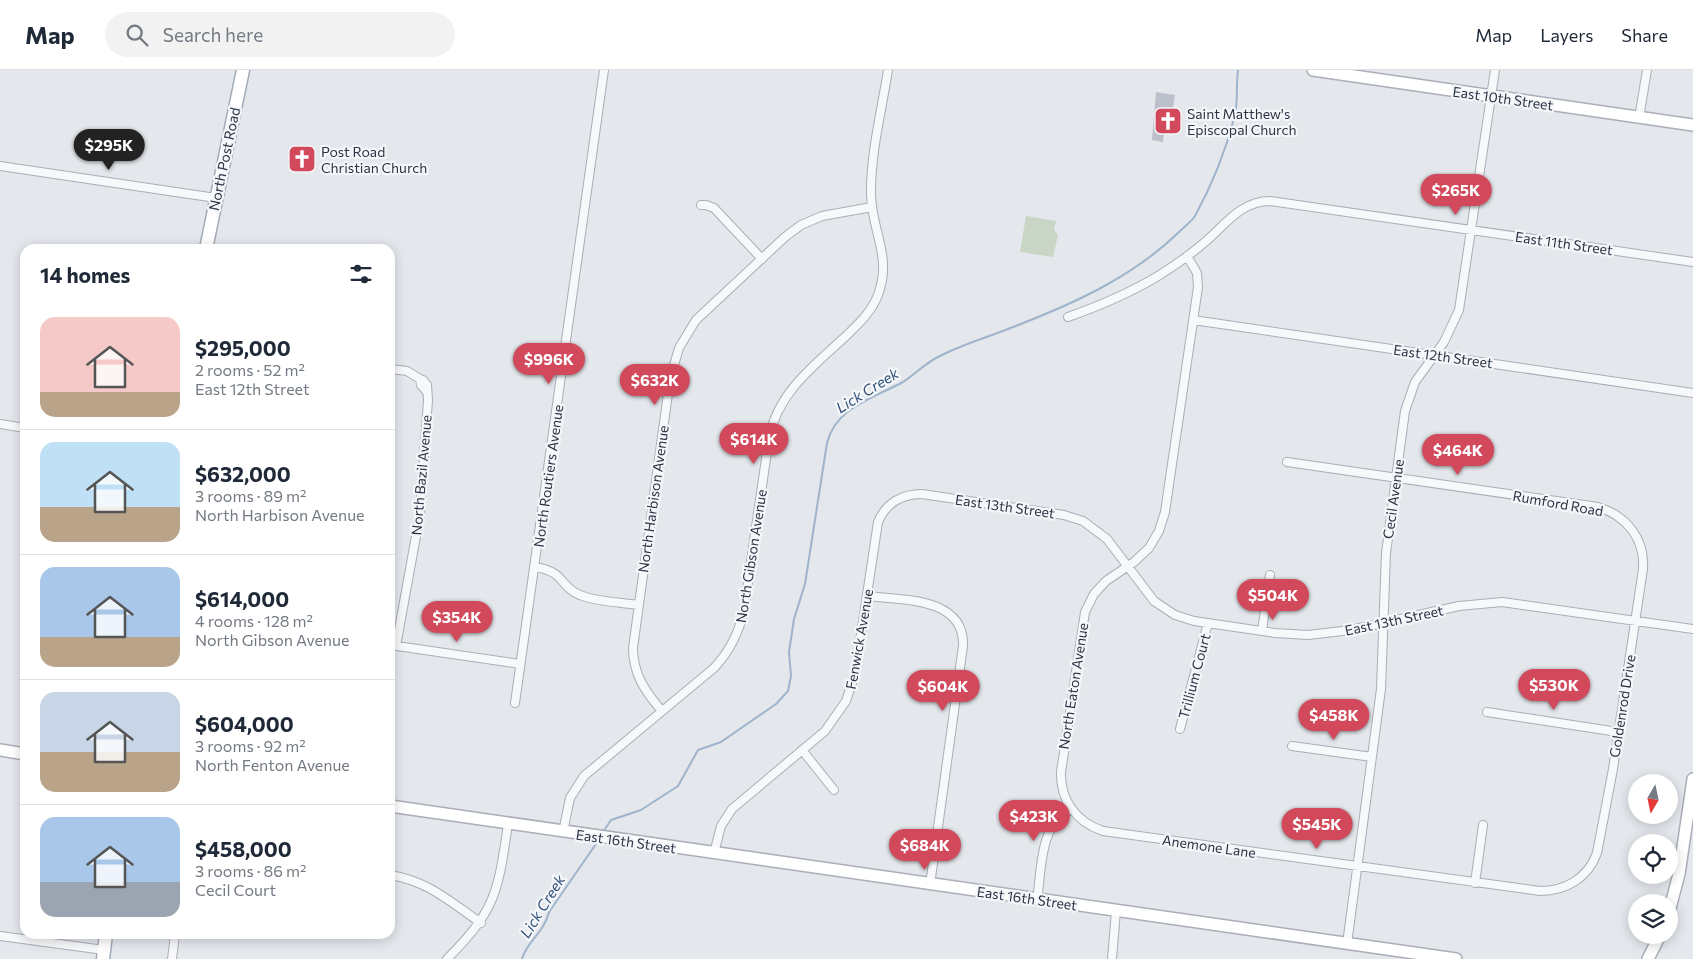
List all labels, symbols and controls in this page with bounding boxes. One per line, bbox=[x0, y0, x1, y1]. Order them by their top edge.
search box bbox=[105, 12, 455, 57]
text: Map bbox=[25, 20, 75, 49]
icon: search bbox=[123, 21, 151, 49]
text: Search here bbox=[163, 23, 263, 46]
text: Map bbox=[1475, 24, 1512, 46]
text: Layers bbox=[1540, 24, 1593, 46]
text: Share bbox=[1621, 24, 1668, 46]
street label: East 10th Street bbox=[1452, 83, 1555, 114]
place label: Saint Matthew's Episcopal Church bbox=[1187, 105, 1296, 138]
street label: North Post Road bbox=[205, 106, 243, 212]
church icon: Saint Matthew's Episcopal Church bbox=[1153, 106, 1183, 136]
pin: $295K bbox=[74, 128, 144, 171]
text: $295K bbox=[85, 135, 133, 154]
place label: Post Road Christian Church bbox=[321, 143, 427, 176]
church icon: Post Road Christian Church bbox=[287, 144, 317, 174]
pin: $265K bbox=[1421, 174, 1491, 216]
text: $265K bbox=[1432, 180, 1480, 199]
street label: East 11th Street bbox=[1514, 228, 1614, 258]
icon: filters bbox=[347, 260, 375, 288]
text: 14 homes bbox=[40, 262, 130, 287]
text: $295,000 bbox=[195, 335, 291, 360]
icon: home bbox=[80, 337, 140, 397]
street label: East 12th Street bbox=[1392, 341, 1494, 371]
pin: $996K bbox=[514, 342, 584, 385]
text: $996K bbox=[524, 349, 574, 368]
text: 2 rooms · 52 m² bbox=[195, 360, 305, 379]
water label: Lick Creek bbox=[832, 363, 903, 416]
pin: $632K bbox=[620, 364, 690, 406]
text: $632K bbox=[631, 370, 679, 389]
text: East 12th Street bbox=[195, 379, 309, 398]
street label: North Routiers Avenue bbox=[530, 404, 566, 548]
street label: North Bazil Avenue bbox=[407, 414, 435, 536]
pin: $614K bbox=[719, 422, 789, 465]
street label: North Harbison Avenue bbox=[634, 424, 672, 574]
text: $614K bbox=[730, 429, 778, 448]
pin: $464K bbox=[1423, 434, 1493, 476]
text: $464K bbox=[1433, 440, 1483, 459]
street label: Cecil Avenue bbox=[1379, 458, 1407, 540]
text: $632,000 bbox=[195, 461, 291, 486]
icon: home bbox=[80, 462, 140, 522]
text: 3 rooms · 89 m² bbox=[195, 486, 306, 505]
street label: Rumford Road bbox=[1511, 487, 1605, 519]
street label: North Gibson Avenue bbox=[732, 488, 770, 624]
street label: East 13th Street bbox=[954, 491, 1056, 521]
text: North Harbison Avenue bbox=[195, 505, 365, 524]
pin: $504K bbox=[1238, 578, 1308, 621]
text: $504K bbox=[1248, 585, 1298, 604]
text: $614,000 bbox=[195, 586, 289, 611]
icon: home bbox=[80, 587, 140, 647]
street label: Fenwick Avenue bbox=[842, 587, 876, 691]
pin: $354K bbox=[422, 600, 492, 643]
street label: East 13th Street bbox=[1343, 601, 1445, 639]
text: $354K bbox=[433, 607, 481, 626]
text: 4 rooms · 128 m² bbox=[195, 611, 313, 630]
street label: North Eaton Avenue bbox=[1055, 621, 1091, 751]
text: North Gibson Avenue bbox=[195, 630, 349, 649]
street label: Trillium Court bbox=[1174, 631, 1214, 720]
street label: Goldenrod Drive bbox=[1605, 653, 1639, 759]
pin: $530K bbox=[1519, 668, 1589, 711]
pin: $604K bbox=[908, 670, 978, 712]
text: $530K bbox=[1529, 675, 1579, 694]
text: $604K bbox=[918, 676, 968, 695]
pin: $458K bbox=[1299, 698, 1369, 741]
text: $458K bbox=[1309, 705, 1359, 724]
text: $604,000 bbox=[195, 711, 294, 736]
icon: home bbox=[80, 712, 140, 772]
text: 3 rooms · 92 m² bbox=[195, 736, 306, 755]
text: North Fenton Avenue bbox=[195, 755, 350, 774]
north arrow bbox=[1628, 774, 1678, 824]
map controls bbox=[1628, 774, 1678, 944]
pin: $423K bbox=[999, 800, 1069, 842]
text: $423K bbox=[1010, 806, 1058, 825]
pin: $545K bbox=[1282, 808, 1352, 850]
text: $545K bbox=[1293, 814, 1341, 833]
street label: East 16th Street bbox=[575, 826, 677, 856]
pin: $684K bbox=[890, 828, 960, 871]
street label: Anemone Lane bbox=[1161, 831, 1257, 861]
button: locate bbox=[1628, 834, 1678, 884]
text: $684K bbox=[900, 835, 950, 854]
text: $458,000 bbox=[195, 836, 292, 861]
icon: home bbox=[80, 837, 140, 897]
text: 3 rooms · 86 m² bbox=[195, 861, 306, 880]
water label: Lick Creek bbox=[516, 870, 569, 941]
text: Cecil Court bbox=[195, 880, 276, 899]
street label: East 16th Street bbox=[976, 883, 1078, 913]
button: layers bbox=[1628, 894, 1678, 944]

